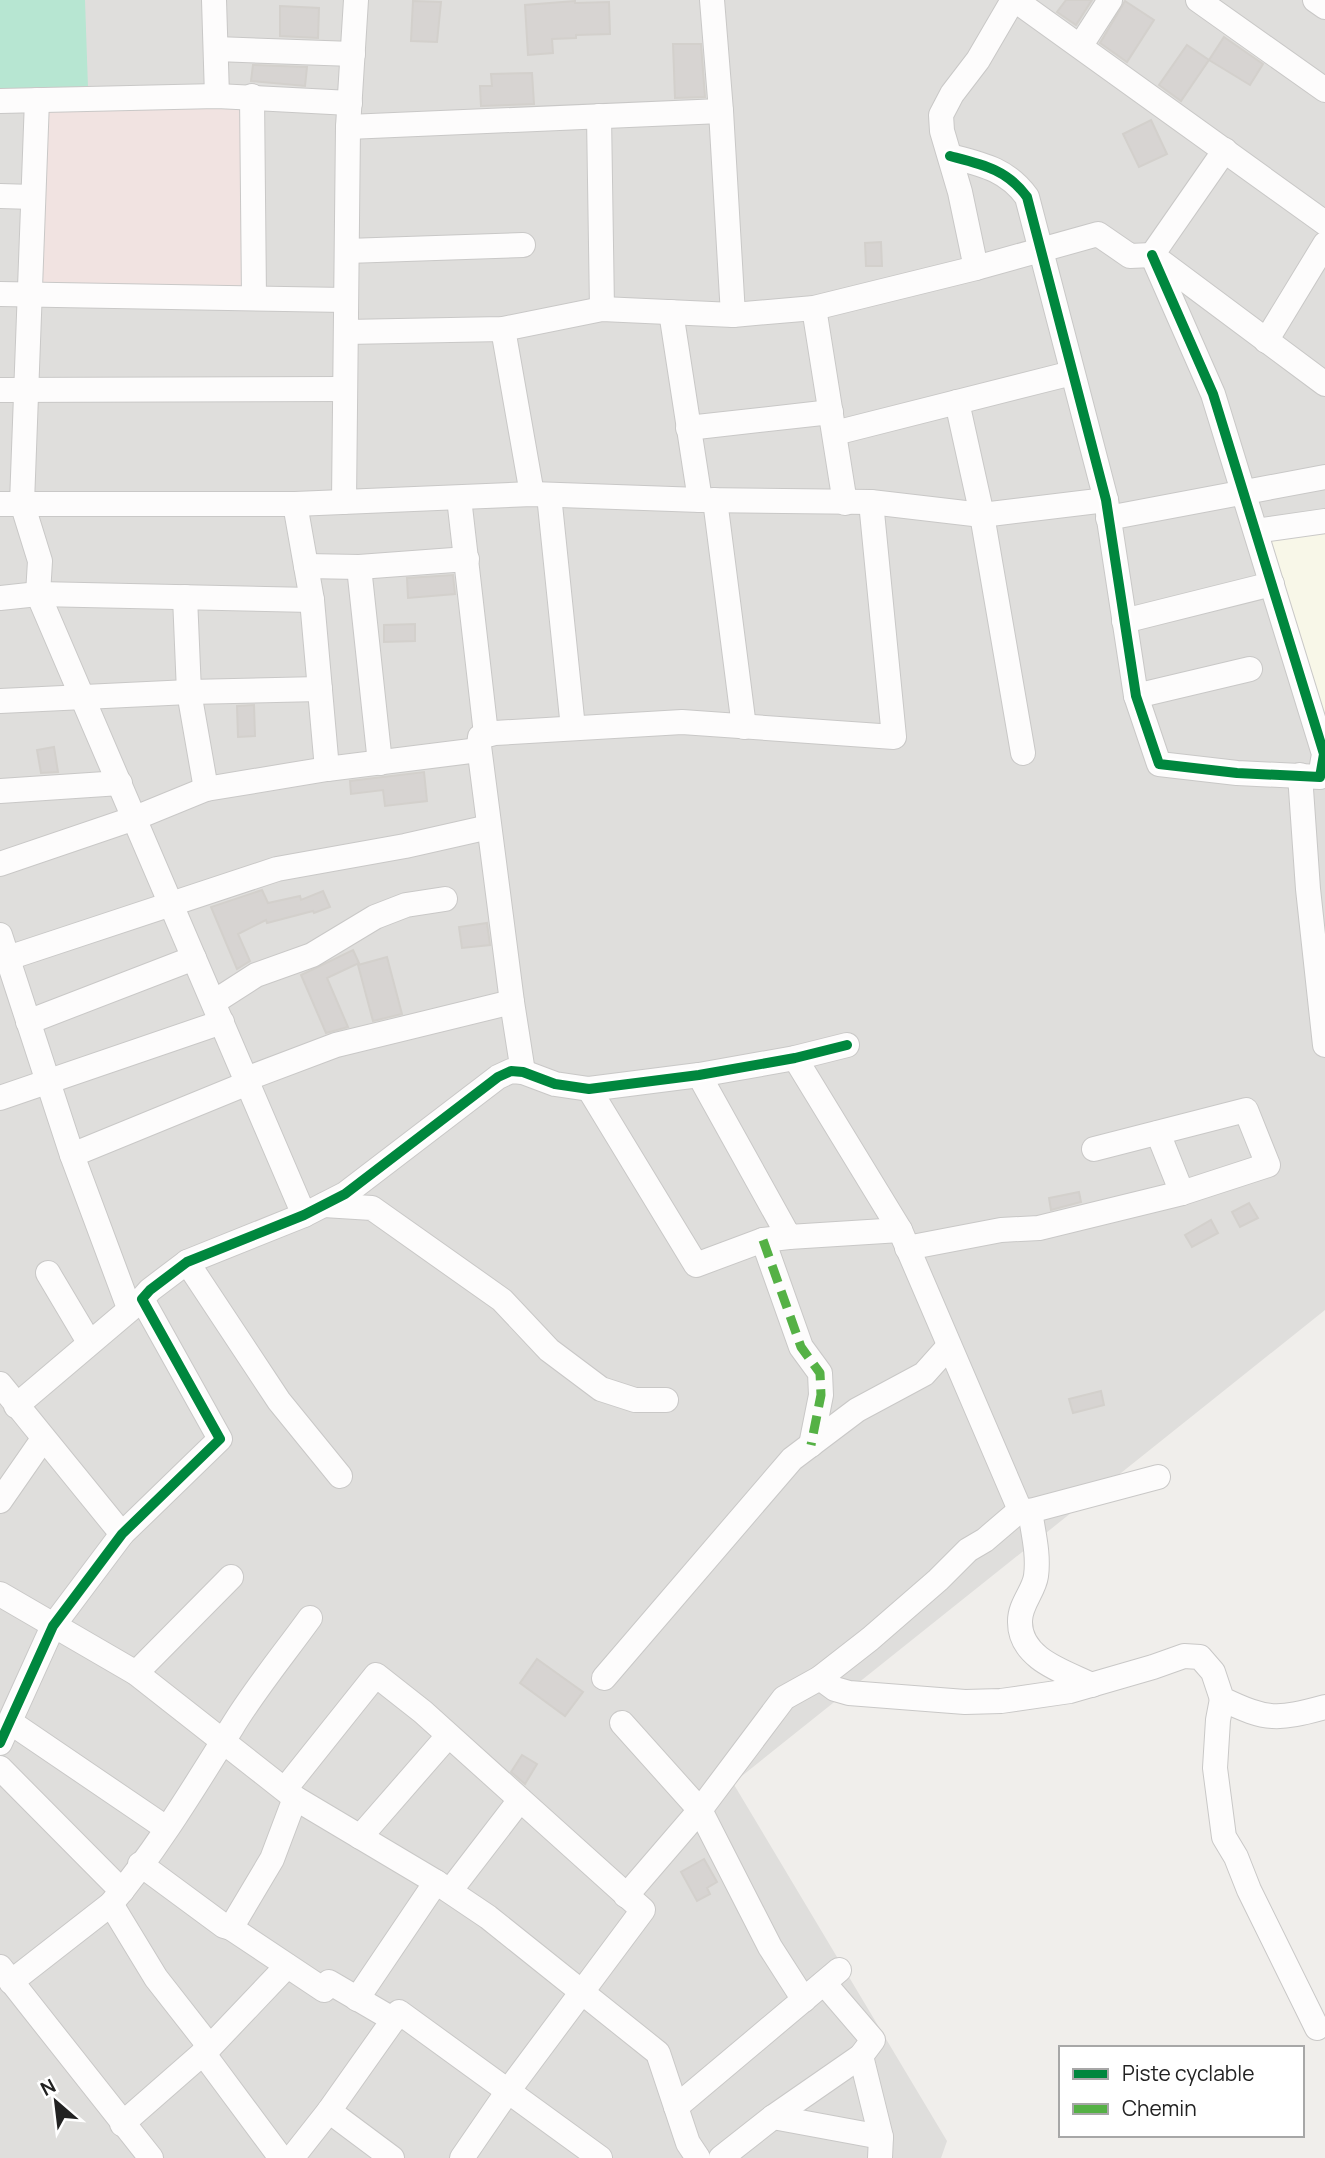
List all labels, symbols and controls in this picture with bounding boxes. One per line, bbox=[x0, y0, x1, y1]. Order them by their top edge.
legend bbox=[1059, 2046, 1304, 2137]
text: Piste cyclable bbox=[1122, 2059, 1254, 2087]
north arrow bbox=[21, 2067, 91, 2137]
text: N bbox=[36, 2072, 60, 2102]
text: Chemin bbox=[1122, 2094, 1197, 2122]

